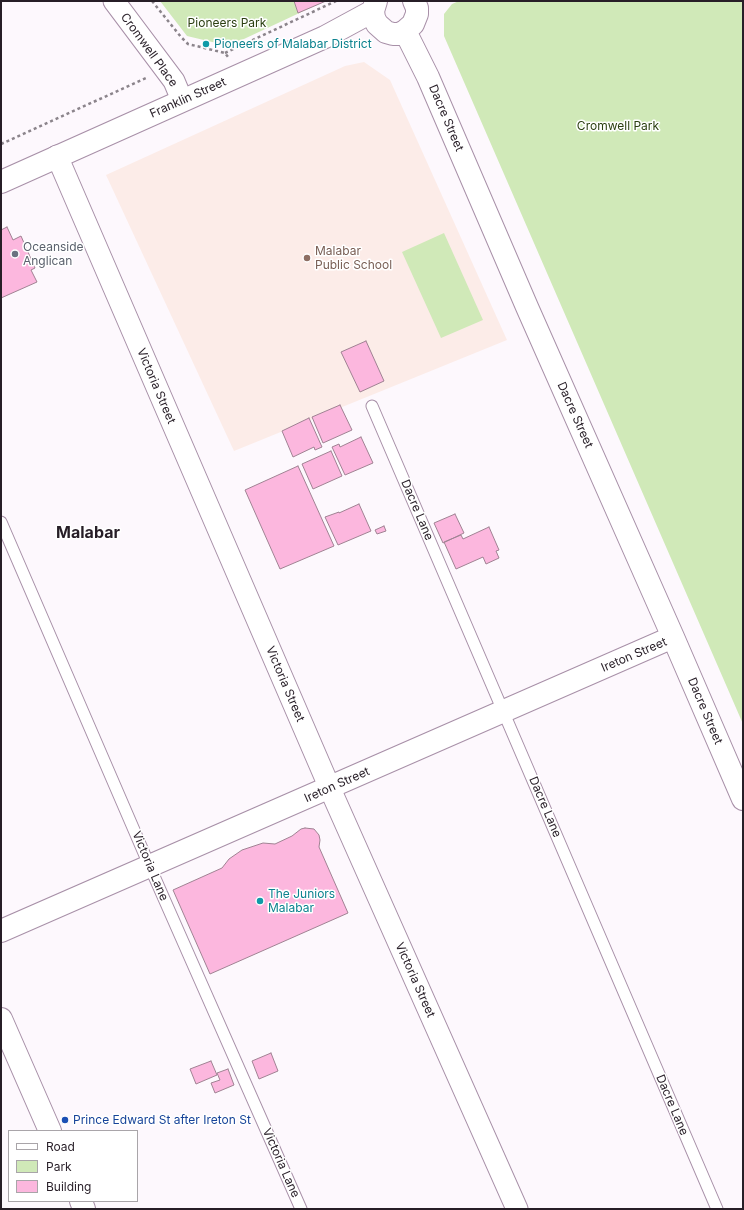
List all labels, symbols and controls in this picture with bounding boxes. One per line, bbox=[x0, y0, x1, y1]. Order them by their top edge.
street label: Cromwell Place bbox=[117, 10, 181, 90]
park label: Pioneers Park bbox=[188, 16, 266, 30]
place label: Pioneers of Malabar District bbox=[214, 37, 372, 51]
marker: Pioneers of Malabar District bbox=[201, 39, 211, 49]
street label: Franklin Street bbox=[148, 75, 228, 121]
street label: Dacre Street bbox=[426, 83, 466, 153]
park label: Cromwell Park bbox=[577, 119, 659, 133]
place label: Oceanside Anglican bbox=[23, 240, 84, 268]
place label: Malabar Public School bbox=[315, 244, 392, 272]
marker: Oceanside Anglican bbox=[10, 249, 20, 259]
marker: Malabar Public School bbox=[302, 253, 312, 263]
street label: Victoria Street bbox=[134, 346, 178, 426]
street label: Dacre Street bbox=[554, 380, 596, 450]
street label: Dacre Lane bbox=[398, 477, 436, 543]
district label: Malabar bbox=[56, 523, 120, 543]
street label: Ireton Street bbox=[599, 635, 669, 675]
street label: Victoria Street bbox=[263, 644, 307, 724]
street label: Dacre Street bbox=[685, 676, 725, 746]
street label: Ireton Street bbox=[302, 764, 372, 806]
street label: Dacre Lane bbox=[526, 774, 564, 840]
street label: Victoria Lane bbox=[129, 829, 171, 903]
place label: The Juniors Malabar bbox=[268, 887, 335, 915]
marker: The Juniors Malabar bbox=[255, 896, 265, 906]
street label: Victoria Street bbox=[392, 940, 438, 1020]
street label: Dacre Lane bbox=[653, 1072, 691, 1138]
place label: Prince Edward St after Ireton St bbox=[73, 1113, 251, 1127]
marker: Prince Edward St after Ireton St bbox=[60, 1115, 70, 1125]
street label: Victoria Lane bbox=[259, 1126, 303, 1200]
legend bbox=[8, 1130, 138, 1202]
text: Road bbox=[46, 1139, 75, 1154]
text: Park bbox=[46, 1159, 72, 1174]
text: Building bbox=[46, 1179, 91, 1194]

